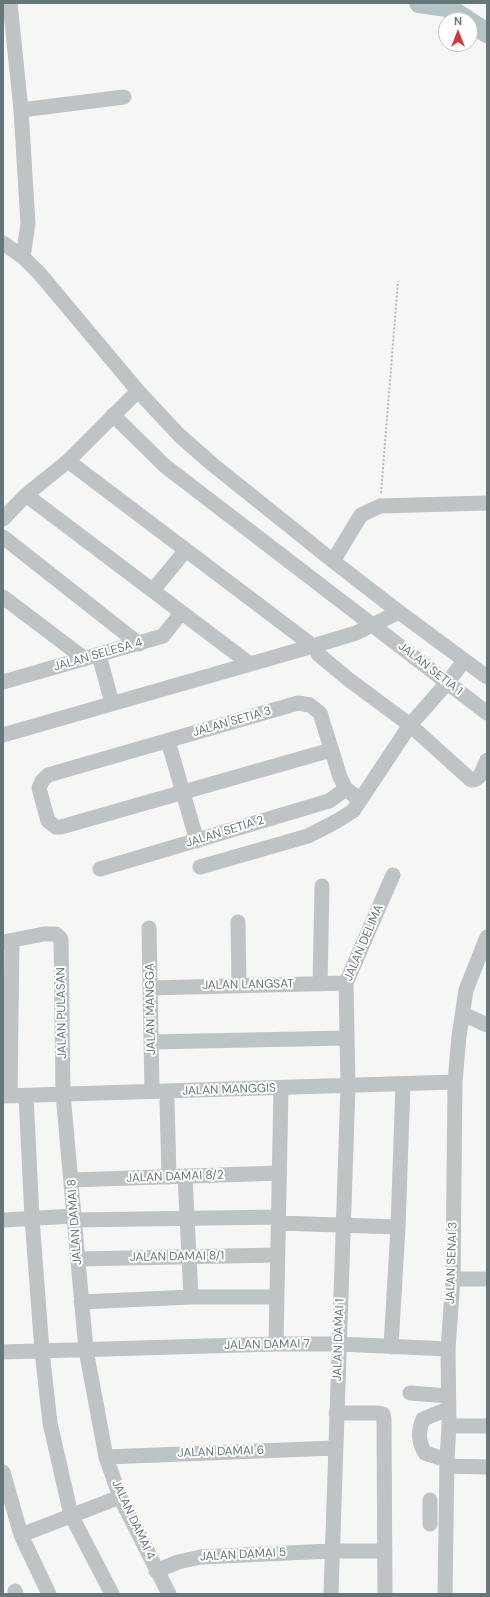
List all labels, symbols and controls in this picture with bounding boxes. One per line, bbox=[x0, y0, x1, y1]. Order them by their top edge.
north arrow bbox=[438, 12, 478, 52]
text: N bbox=[454, 14, 462, 28]
street label: JALAN SELESA 4 bbox=[52, 635, 144, 675]
street label: JALAN SETIA 1 bbox=[395, 639, 465, 699]
street label: JALAN SETIA 3 bbox=[191, 704, 273, 740]
street label: JALAN SETIA 2 bbox=[184, 813, 266, 851]
street label: JALAN DELIMA bbox=[341, 903, 387, 983]
street label: JALAN MANGGA bbox=[143, 963, 159, 1055]
street label: JALAN PULASAN bbox=[54, 967, 70, 1059]
street label: JALAN LANGSAT bbox=[202, 977, 294, 993]
street label: JALAN MANGGIS bbox=[182, 1081, 276, 1099]
street label: JALAN DAMAI 8/2 bbox=[126, 1168, 224, 1186]
street label: JALAN DAMAI 8 bbox=[65, 1178, 85, 1266]
street label: JALAN SENAI 3 bbox=[443, 1222, 461, 1304]
street label: JALAN DAMAI 8/1 bbox=[130, 1249, 224, 1265]
street label: JALAN DAMAI 1 bbox=[330, 1298, 348, 1382]
street label: JALAN DAMAI 7 bbox=[224, 1337, 310, 1353]
street label: JALAN DAMAI 6 bbox=[177, 1443, 265, 1461]
street label: JALAN DAMAI 4 bbox=[108, 1478, 158, 1562]
street label: JALAN DAMAI 5 bbox=[199, 1546, 287, 1564]

